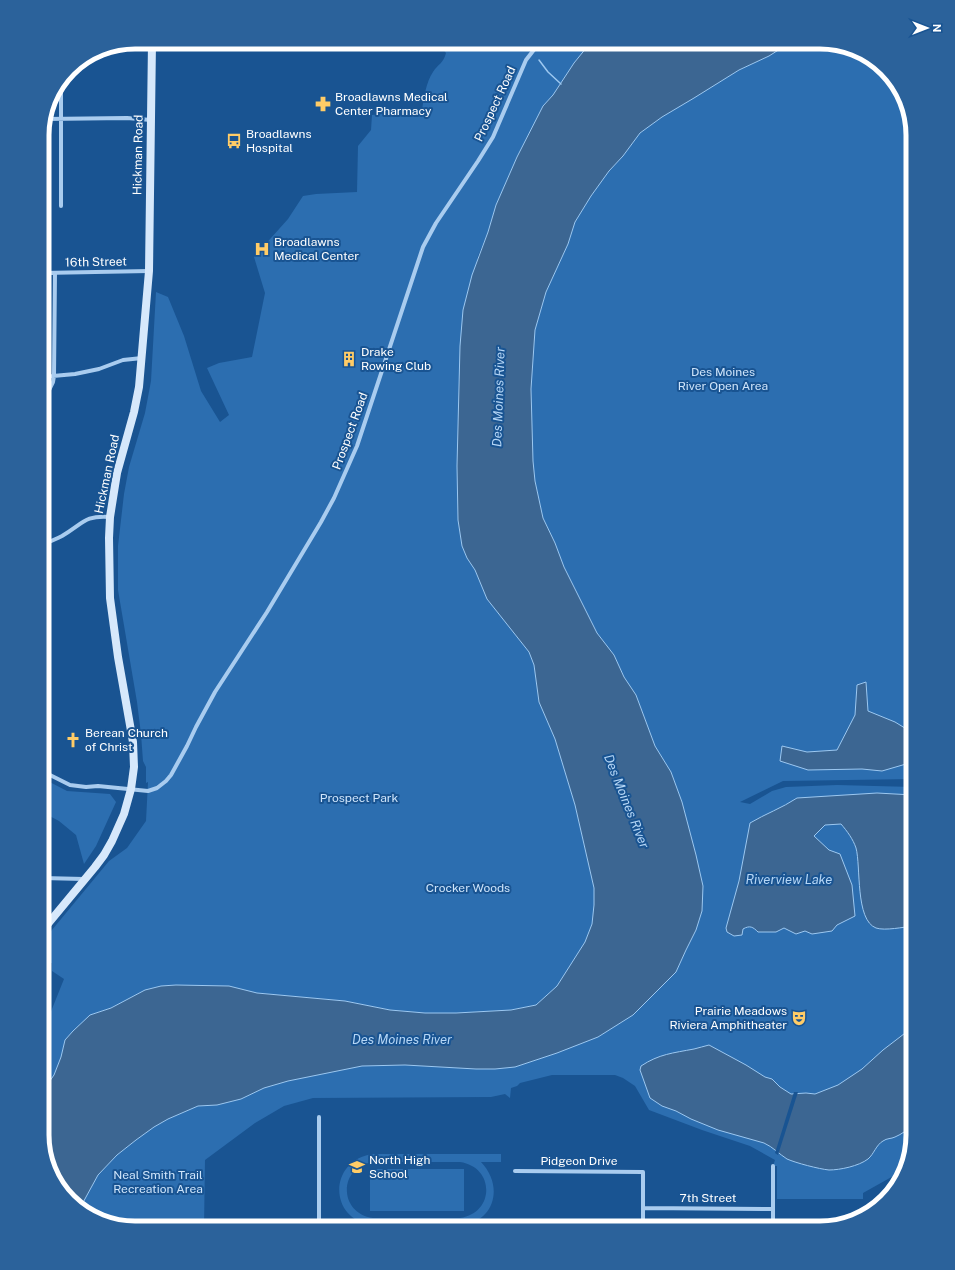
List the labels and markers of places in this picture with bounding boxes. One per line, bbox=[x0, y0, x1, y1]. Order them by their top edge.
place label: Broadlawns Medical Center Pharmacy bbox=[335, 90, 448, 118]
pharmacy icon: Broadlawns Medical Center Pharmacy bbox=[314, 95, 332, 113]
place label: Broadlawns Hospital bbox=[246, 127, 312, 155]
bus stop icon: Broadlawns Hospital bbox=[225, 132, 243, 150]
place label: Broadlawns Medical Center bbox=[274, 235, 359, 263]
hospital icon: Broadlawns Medical Center bbox=[253, 240, 271, 258]
place label: Drake Rowing Club bbox=[361, 345, 431, 373]
building icon: Drake Rowing Club bbox=[340, 350, 358, 368]
place label: Berean Church of Christ bbox=[85, 726, 168, 754]
church icon: Berean Church of Christ bbox=[64, 731, 82, 749]
place label: Prairie Meadows Riviera Amphitheater bbox=[670, 1004, 787, 1032]
theatre icon: Prairie Meadows Riviera Amphitheater bbox=[790, 1009, 808, 1027]
place label: North High School bbox=[369, 1153, 430, 1181]
school or university icon: North High School bbox=[348, 1158, 366, 1176]

